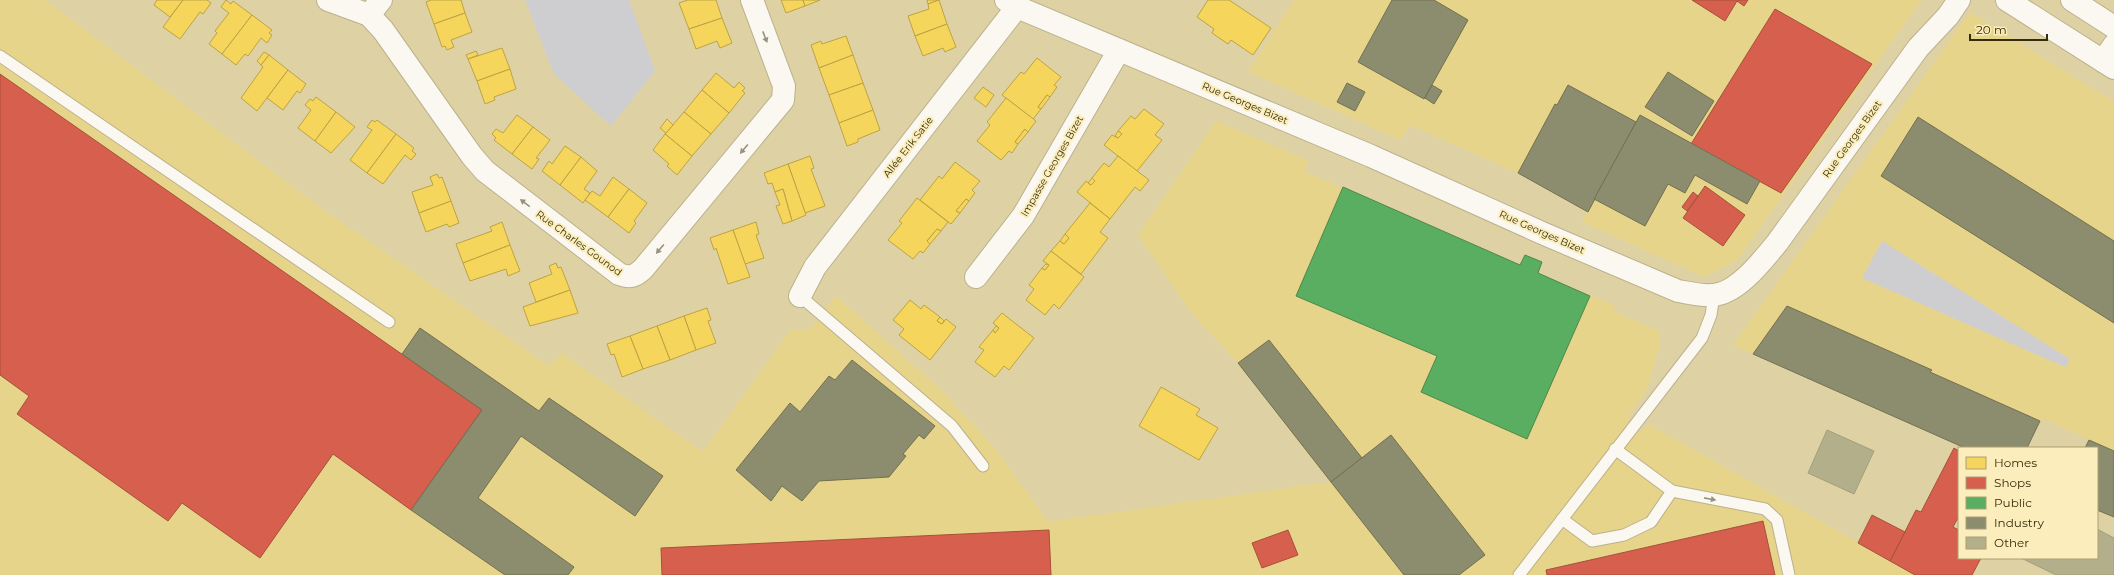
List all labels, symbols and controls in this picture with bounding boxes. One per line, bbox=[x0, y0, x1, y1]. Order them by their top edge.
scale bar bbox=[1970, 16, 2047, 42]
text: 20 m bbox=[1976, 22, 2007, 37]
one-way arrow bbox=[763, 31, 769, 43]
street label: Rue Georges Bizet bbox=[1200, 79, 1290, 127]
street label: Rue Georges Bizet bbox=[1820, 98, 1884, 180]
street label: Impasse Georges Bizet bbox=[1018, 113, 1086, 219]
street label: Allée Erik Satie bbox=[880, 114, 936, 180]
one-way arrow bbox=[739, 144, 748, 155]
one-way arrow bbox=[520, 199, 530, 207]
street label: Rue Charles Gounod bbox=[533, 207, 625, 279]
street label: Rue Georges Bizet bbox=[1497, 207, 1587, 257]
one-way arrow bbox=[655, 243, 664, 254]
legend bbox=[1958, 447, 2098, 559]
text: Homes bbox=[1994, 455, 2037, 470]
text: Shops bbox=[1994, 475, 2031, 490]
text: Public bbox=[1994, 495, 2032, 510]
one-way arrow bbox=[1704, 496, 1716, 502]
text: Industry bbox=[1994, 515, 2044, 530]
text: Other bbox=[1994, 535, 2029, 550]

